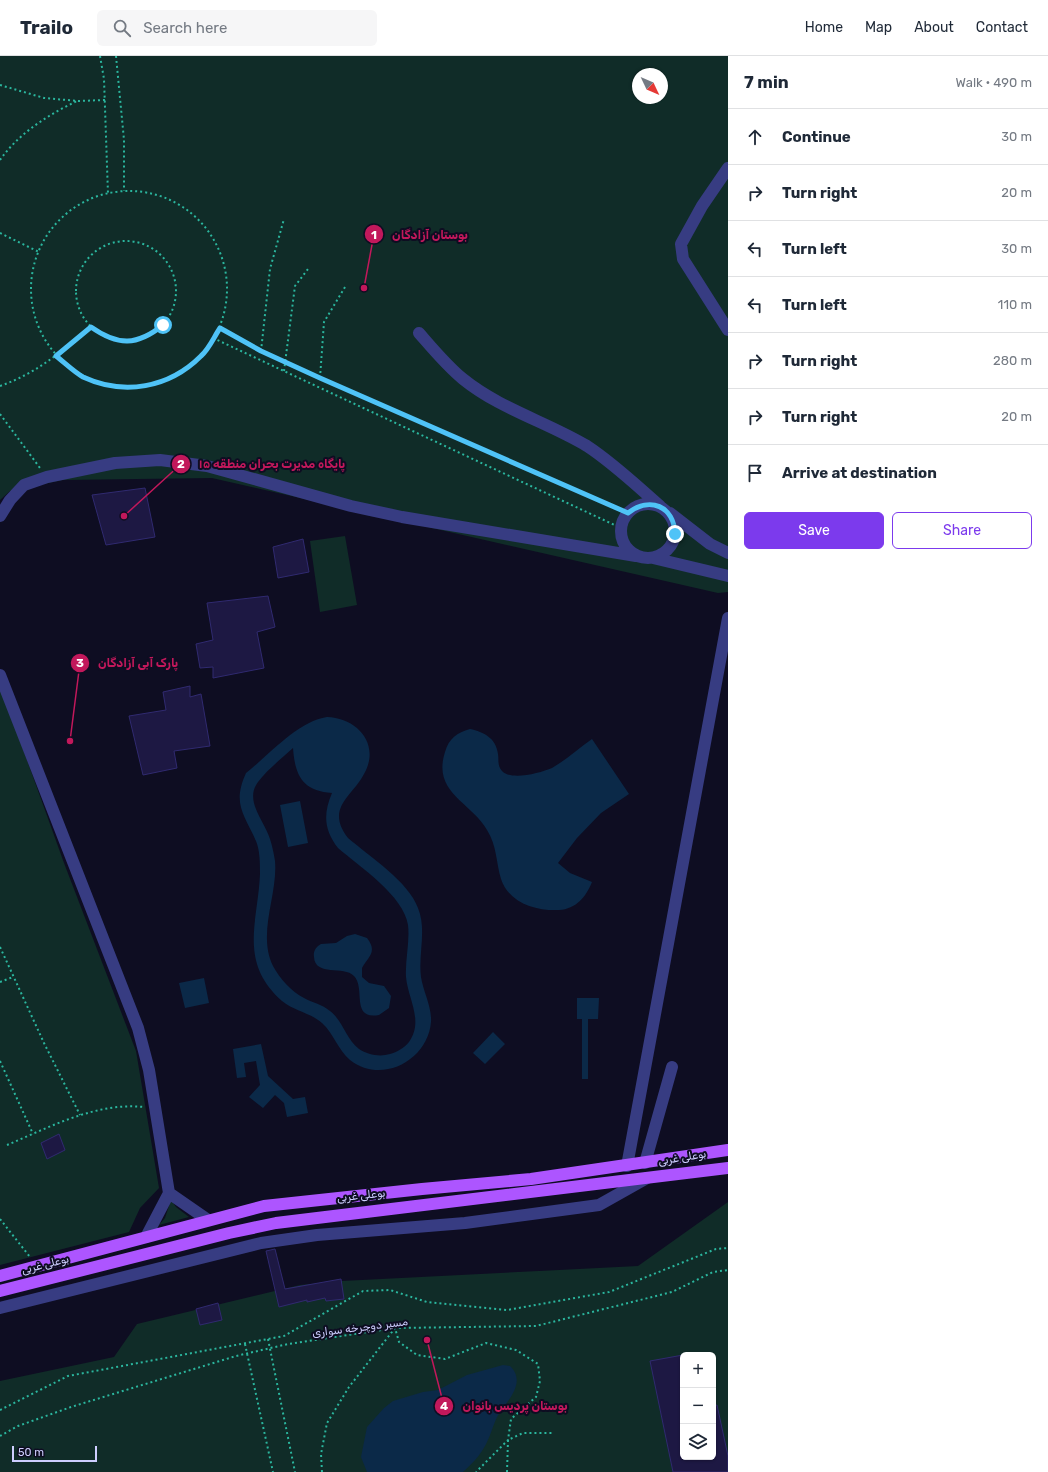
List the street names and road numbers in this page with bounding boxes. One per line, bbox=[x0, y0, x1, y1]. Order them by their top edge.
street label: بوعلی غربی bbox=[657, 1147, 707, 1169]
street label: بوعلی غربی bbox=[336, 1186, 386, 1205]
street label: بوعلی غربی bbox=[20, 1252, 71, 1278]
street label: مسیر دوچرخه سواری bbox=[311, 1315, 409, 1341]

